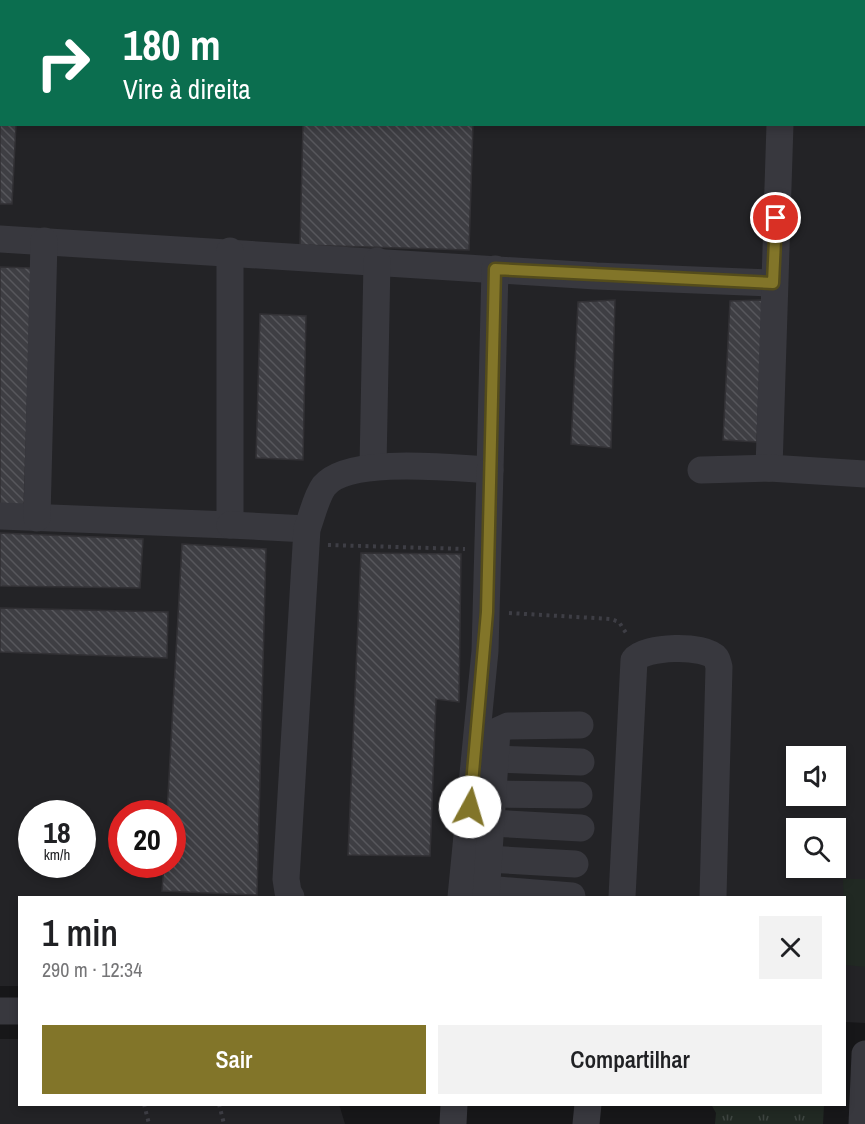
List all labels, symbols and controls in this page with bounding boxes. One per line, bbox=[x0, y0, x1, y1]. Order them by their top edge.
text: 180 m bbox=[123, 17, 221, 73]
icon: right bbox=[24, 24, 102, 102]
text: Vire à direita bbox=[123, 71, 251, 107]
pin bbox=[750, 192, 801, 243]
icon: arrive bbox=[759, 201, 792, 234]
map controls bbox=[786, 746, 846, 878]
button: sound bbox=[786, 746, 846, 806]
position arrow bbox=[438, 775, 502, 839]
speed limit sign: 20 bbox=[108, 800, 186, 878]
text: 18 bbox=[43, 812, 71, 852]
button: search bbox=[786, 818, 846, 878]
text: km/h bbox=[44, 844, 70, 865]
text: 1 min bbox=[42, 909, 118, 957]
button: close bbox=[759, 916, 822, 979]
text: 290 m · 12:34 bbox=[42, 956, 142, 983]
button: Sair bbox=[42, 1025, 426, 1094]
button: Compartilhar bbox=[438, 1025, 822, 1094]

